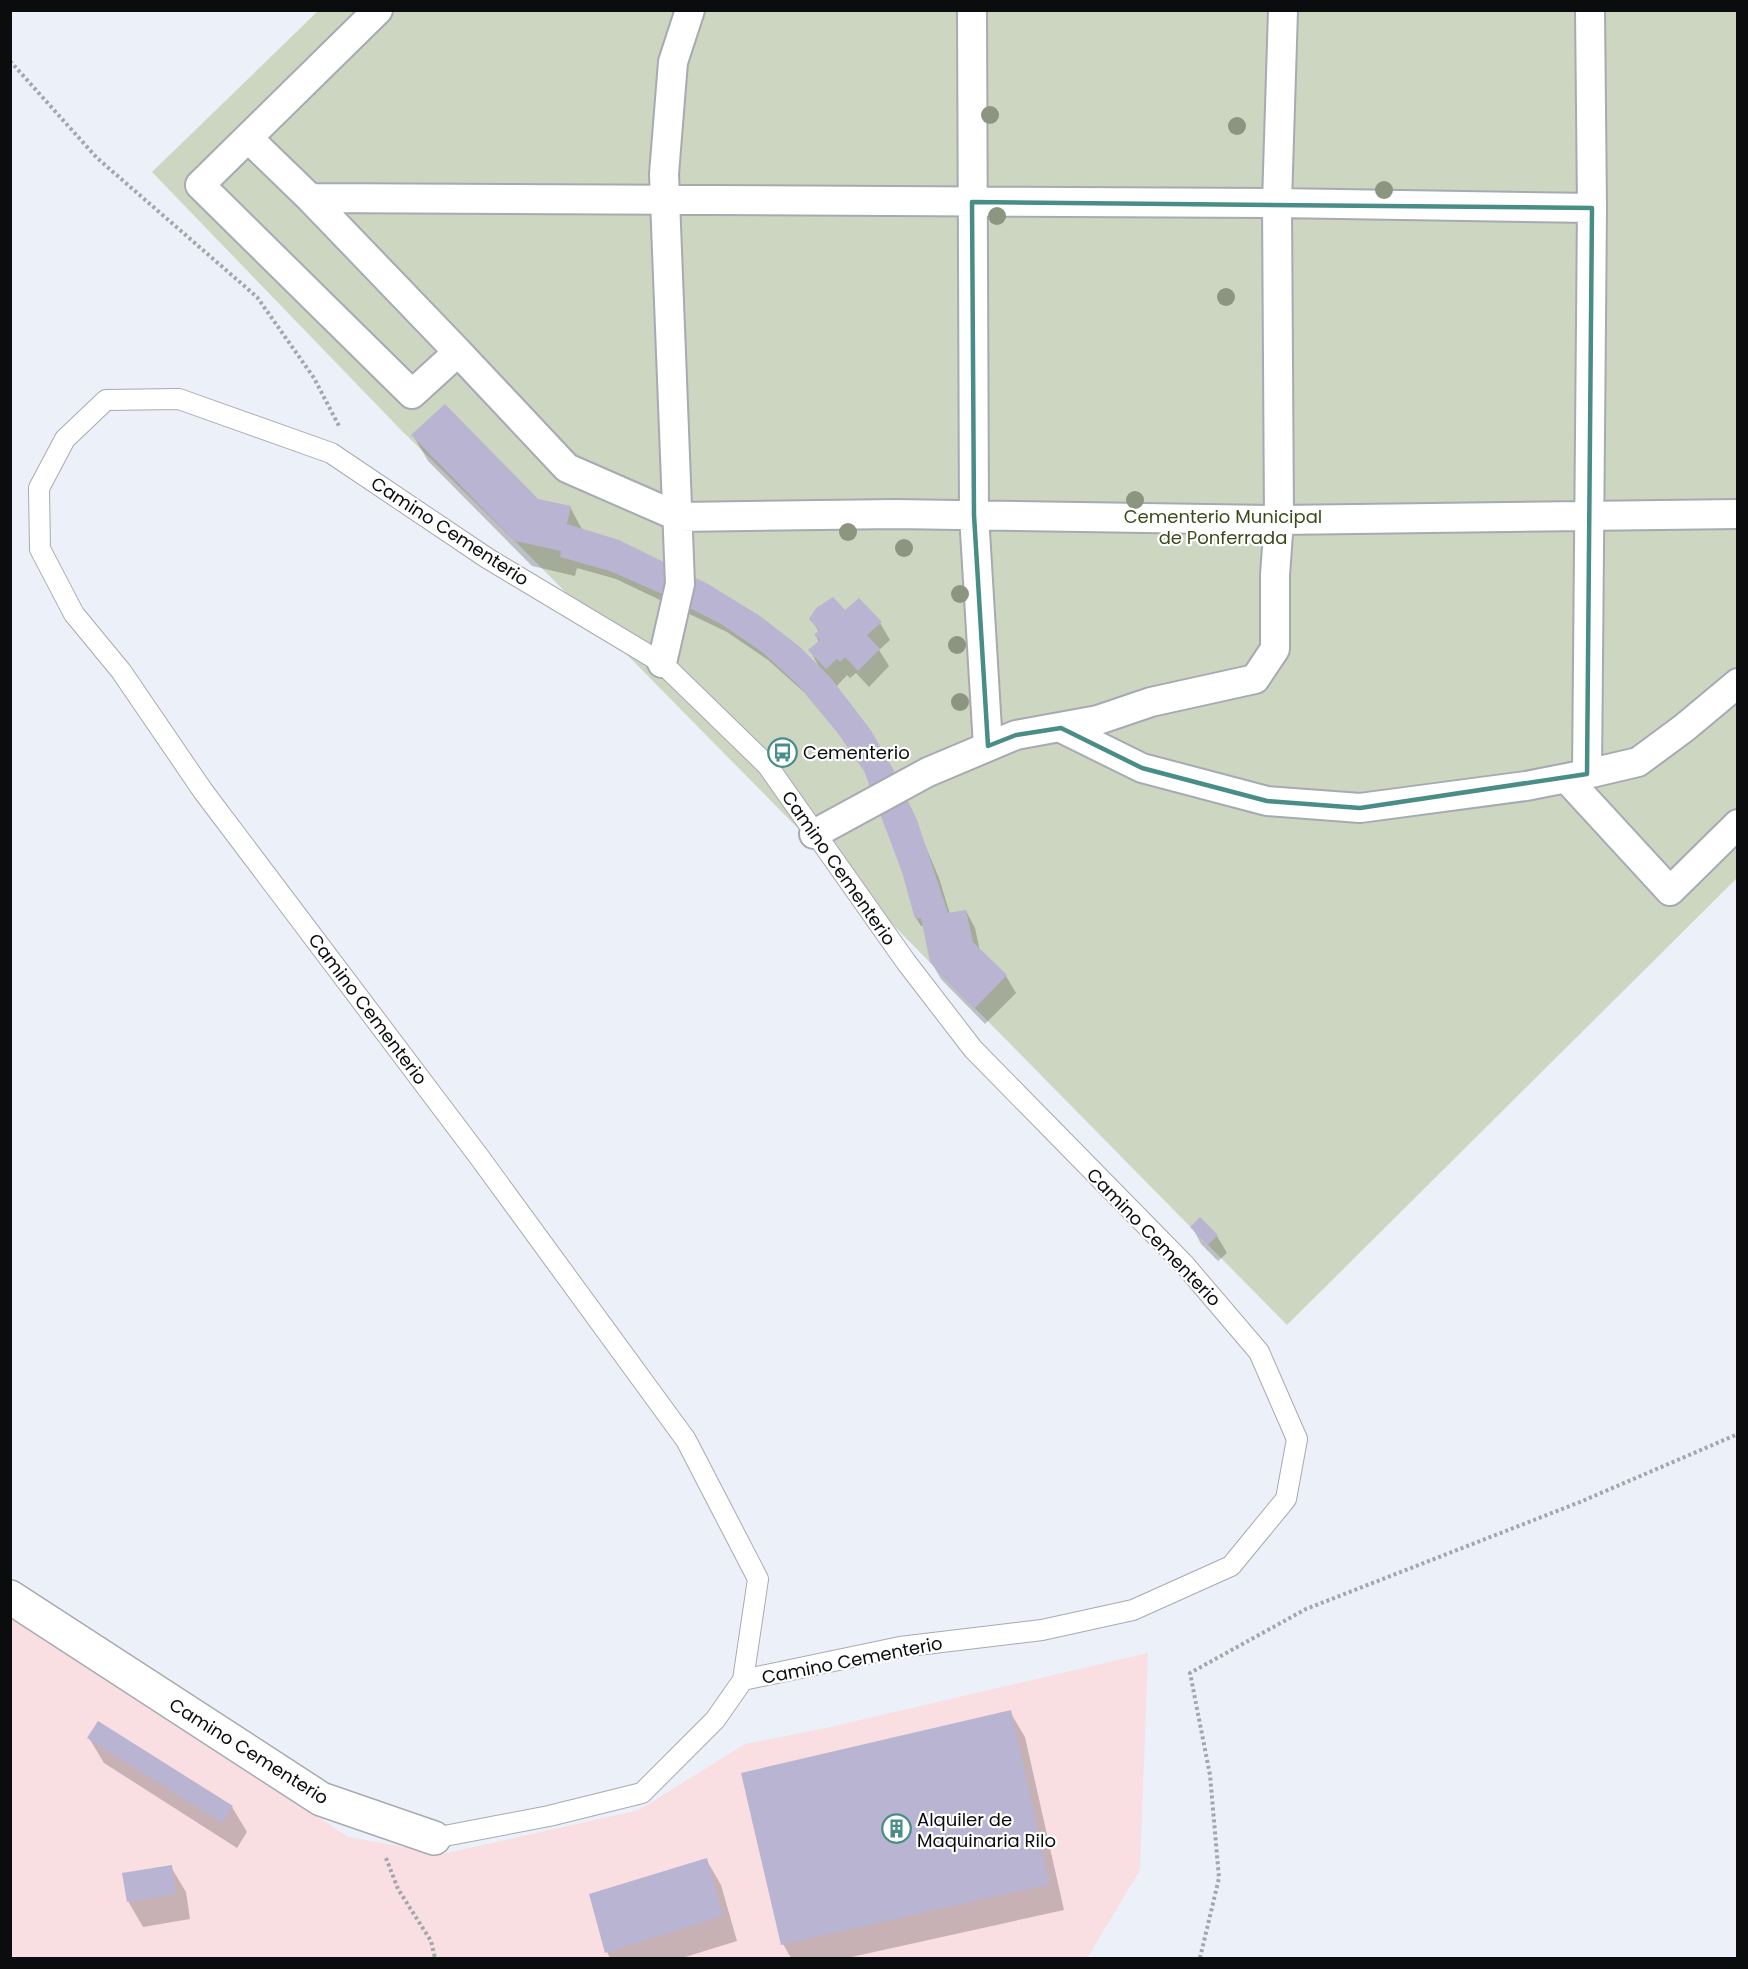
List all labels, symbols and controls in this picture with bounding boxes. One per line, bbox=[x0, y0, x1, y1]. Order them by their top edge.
street label: Camino Cementerio bbox=[366, 471, 534, 591]
park label: Cementerio Municipal de Ponferrada bbox=[1124, 504, 1322, 550]
bus stop icon: Cementerio bbox=[766, 736, 798, 768]
place label: Cementerio bbox=[803, 740, 910, 765]
street label: Camino Cementerio bbox=[776, 786, 902, 950]
street label: Camino Cementerio bbox=[303, 928, 433, 1090]
street label: Camino Cementerio bbox=[1081, 1162, 1227, 1312]
street label: Camino Cementerio bbox=[760, 1630, 944, 1690]
street label: Camino Cementerio bbox=[165, 1692, 333, 1810]
place label: Alquiler de Maquinaria Rilo bbox=[917, 1807, 1056, 1853]
building icon: Alquiler de Maquinaria Rilo bbox=[880, 1813, 912, 1845]

